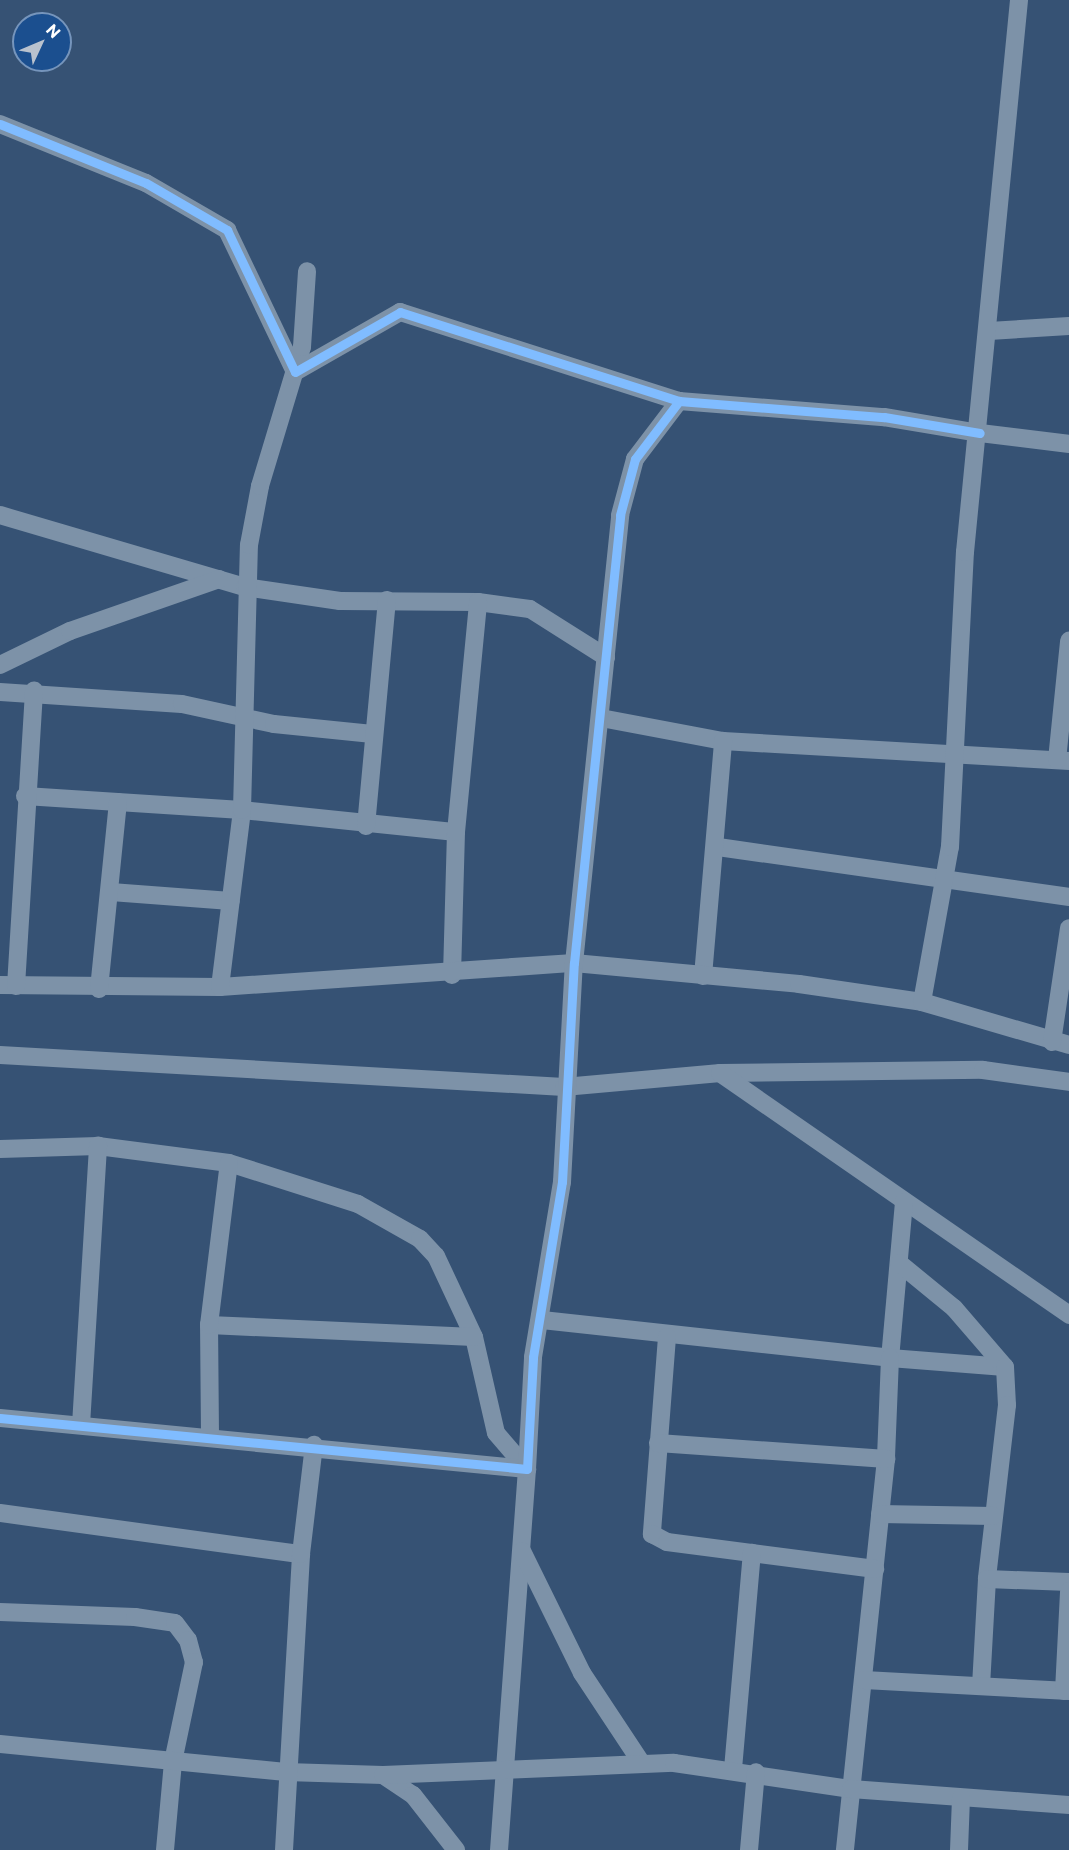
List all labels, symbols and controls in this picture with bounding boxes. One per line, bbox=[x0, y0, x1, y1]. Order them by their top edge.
north arrow bbox=[12, 12, 72, 72]
text: N bbox=[43, 20, 65, 41]

